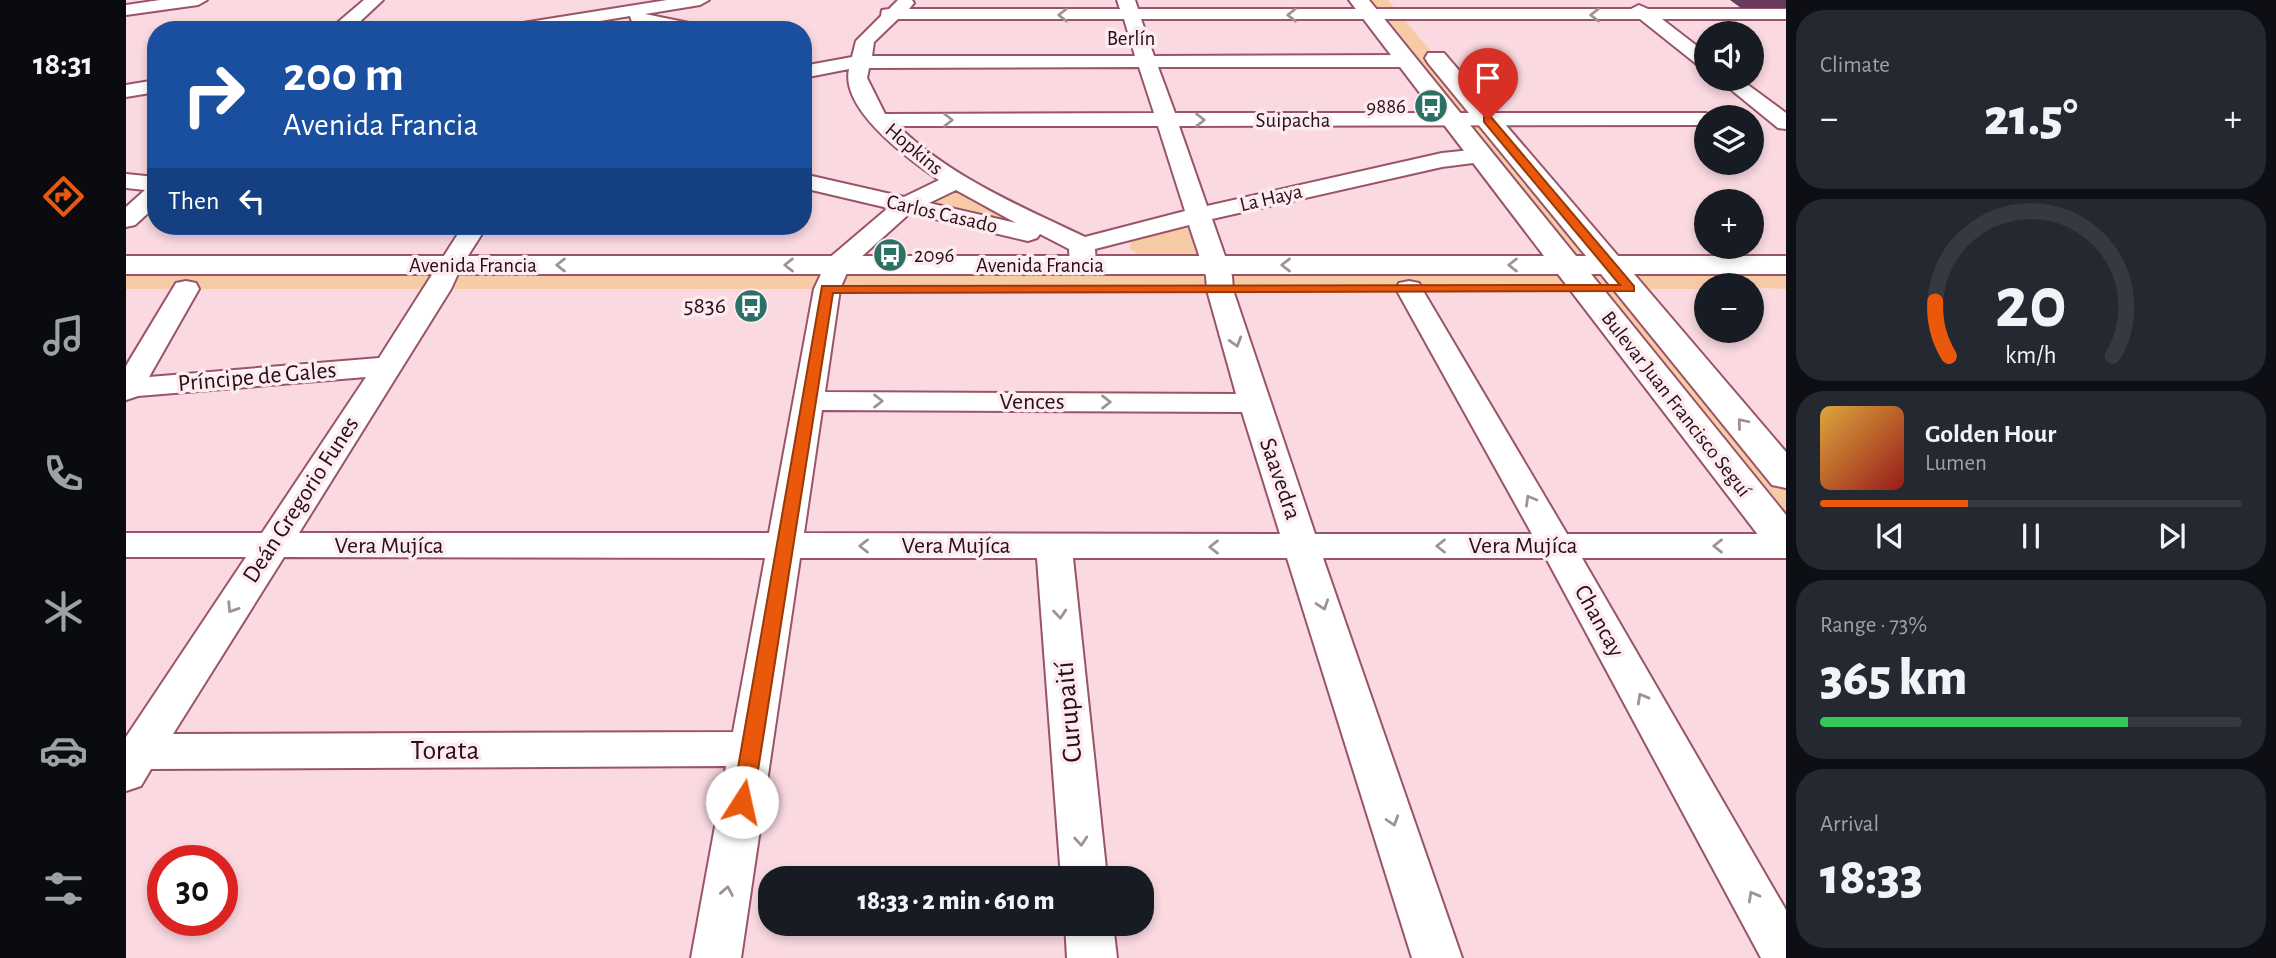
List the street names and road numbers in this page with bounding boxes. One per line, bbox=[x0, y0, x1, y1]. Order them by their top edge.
street label: Berlín bbox=[1107, 28, 1155, 49]
street label: Suipacha bbox=[1256, 110, 1331, 131]
street label: Hopkins bbox=[881, 119, 947, 179]
street label: La Haya bbox=[1238, 181, 1305, 215]
street label: Carlos Casado bbox=[884, 191, 1000, 237]
street label: Avenida Francia bbox=[409, 255, 537, 276]
street label: Avenida Francia bbox=[976, 255, 1104, 276]
street label: Bulevar Juan Francisco Seguí bbox=[1597, 307, 1755, 501]
street label: Príncipe de Gales bbox=[177, 358, 337, 396]
street label: Vences bbox=[999, 390, 1065, 414]
street label: Deán Gregorio Funes bbox=[239, 413, 363, 587]
street label: Saavedra bbox=[1255, 435, 1305, 523]
street label: Vera Mujíca bbox=[334, 534, 444, 558]
street label: Vera Mujíca bbox=[901, 534, 1011, 558]
street label: Vera Mujíca bbox=[1468, 534, 1578, 558]
street label: Chancay bbox=[1570, 581, 1628, 661]
street label: Curupaití bbox=[1051, 660, 1087, 764]
street label: Torata bbox=[411, 737, 480, 765]

